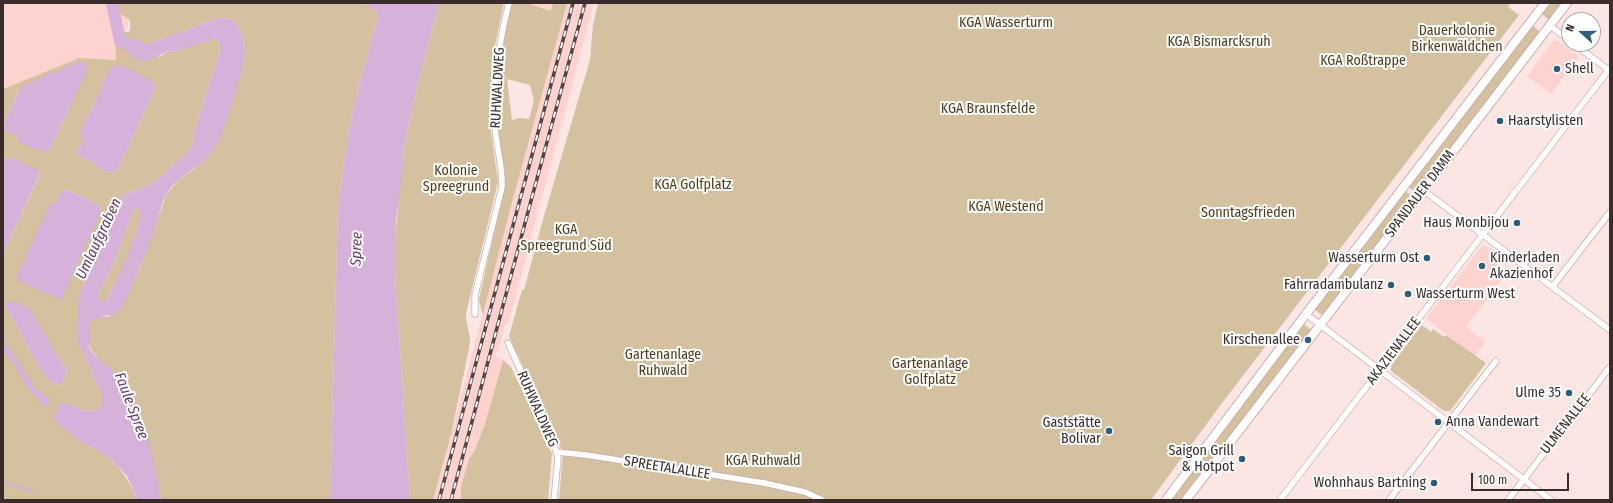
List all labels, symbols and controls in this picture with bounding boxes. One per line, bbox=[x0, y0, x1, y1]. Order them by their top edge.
north arrow bbox=[1561, 12, 1601, 52]
park label: KGA Wasserturm bbox=[959, 15, 1053, 31]
text: N bbox=[1563, 22, 1578, 33]
park label: Dauerkolonie Birkenwäldchen bbox=[1411, 23, 1503, 56]
park label: KGA Bismarcksruh bbox=[1167, 34, 1271, 50]
street label: RUHWALDWEG bbox=[487, 47, 509, 129]
park label: KGA Roßtrappe bbox=[1320, 53, 1406, 69]
place label: Shell bbox=[1565, 61, 1594, 77]
marker: Shell bbox=[1552, 64, 1562, 74]
park label: KGA Braunsfelde bbox=[941, 101, 1035, 117]
place label: Haarstylisten bbox=[1508, 113, 1583, 129]
marker: Haarstylisten bbox=[1495, 116, 1505, 126]
street label: SPANDAUER DAMM bbox=[1382, 147, 1458, 241]
park label: Kolonie Spreegrund bbox=[423, 163, 489, 196]
park label: KGA Golfplatz bbox=[654, 177, 732, 193]
water label: Umlaufgraben bbox=[72, 196, 126, 282]
park label: KGA Westend bbox=[968, 199, 1044, 215]
park label: Sonntagsfrieden bbox=[1201, 205, 1295, 221]
place label: Haus Monbijou bbox=[1423, 215, 1509, 231]
marker: Haus Monbijou bbox=[1512, 218, 1522, 228]
park label: KGA Spreegrund Süd bbox=[520, 222, 612, 254]
water label: Spree bbox=[347, 232, 367, 266]
place label: Wasserturm Ost bbox=[1328, 250, 1419, 266]
place label: Kinderladen Akazienhof bbox=[1490, 250, 1560, 282]
marker: Wasserturm Ost bbox=[1422, 253, 1432, 263]
marker: Kinderladen Akazienhof bbox=[1477, 261, 1487, 271]
place label: Fahrradambulanz bbox=[1284, 277, 1383, 293]
marker: Fahrradambulanz bbox=[1386, 280, 1396, 290]
place label: Wasserturm West bbox=[1416, 286, 1515, 302]
marker: Wasserturm West bbox=[1403, 289, 1413, 299]
street label: AKAZIENALLEE bbox=[1363, 314, 1425, 388]
place label: Kirschenallee bbox=[1223, 332, 1300, 348]
marker: Kirschenallee bbox=[1303, 335, 1313, 345]
park label: Gartenanlage Ruhwald bbox=[625, 347, 701, 380]
park label: Gartenanlage Golfplatz bbox=[892, 356, 968, 388]
street label: RUHWALDWEG bbox=[513, 368, 561, 450]
water label: Faule Spree bbox=[110, 370, 152, 442]
place label: Ulme 35 bbox=[1515, 385, 1561, 401]
marker: Ulme 35 bbox=[1564, 388, 1574, 398]
street label: ULMENALLEE bbox=[1537, 390, 1595, 458]
place label: Anna Vandewart bbox=[1446, 414, 1539, 430]
place label: Gaststätte Bolivar bbox=[1042, 415, 1101, 448]
marker: Anna Vandewart bbox=[1433, 417, 1443, 427]
marker: Gaststätte Bolivar bbox=[1104, 426, 1114, 436]
place label: Saigon Grill & Hotpot bbox=[1168, 443, 1234, 476]
street label: SPREETALALLEE bbox=[623, 453, 711, 483]
park label: KGA Ruhwald bbox=[725, 453, 801, 469]
marker: Saigon Grill & Hotpot bbox=[1237, 454, 1247, 464]
scale bar bbox=[1473, 465, 1571, 491]
text: 100 m bbox=[1478, 473, 1507, 487]
place label: Wohnhaus Bartning bbox=[1314, 475, 1426, 491]
marker: Wohnhaus Bartning bbox=[1429, 478, 1439, 488]

